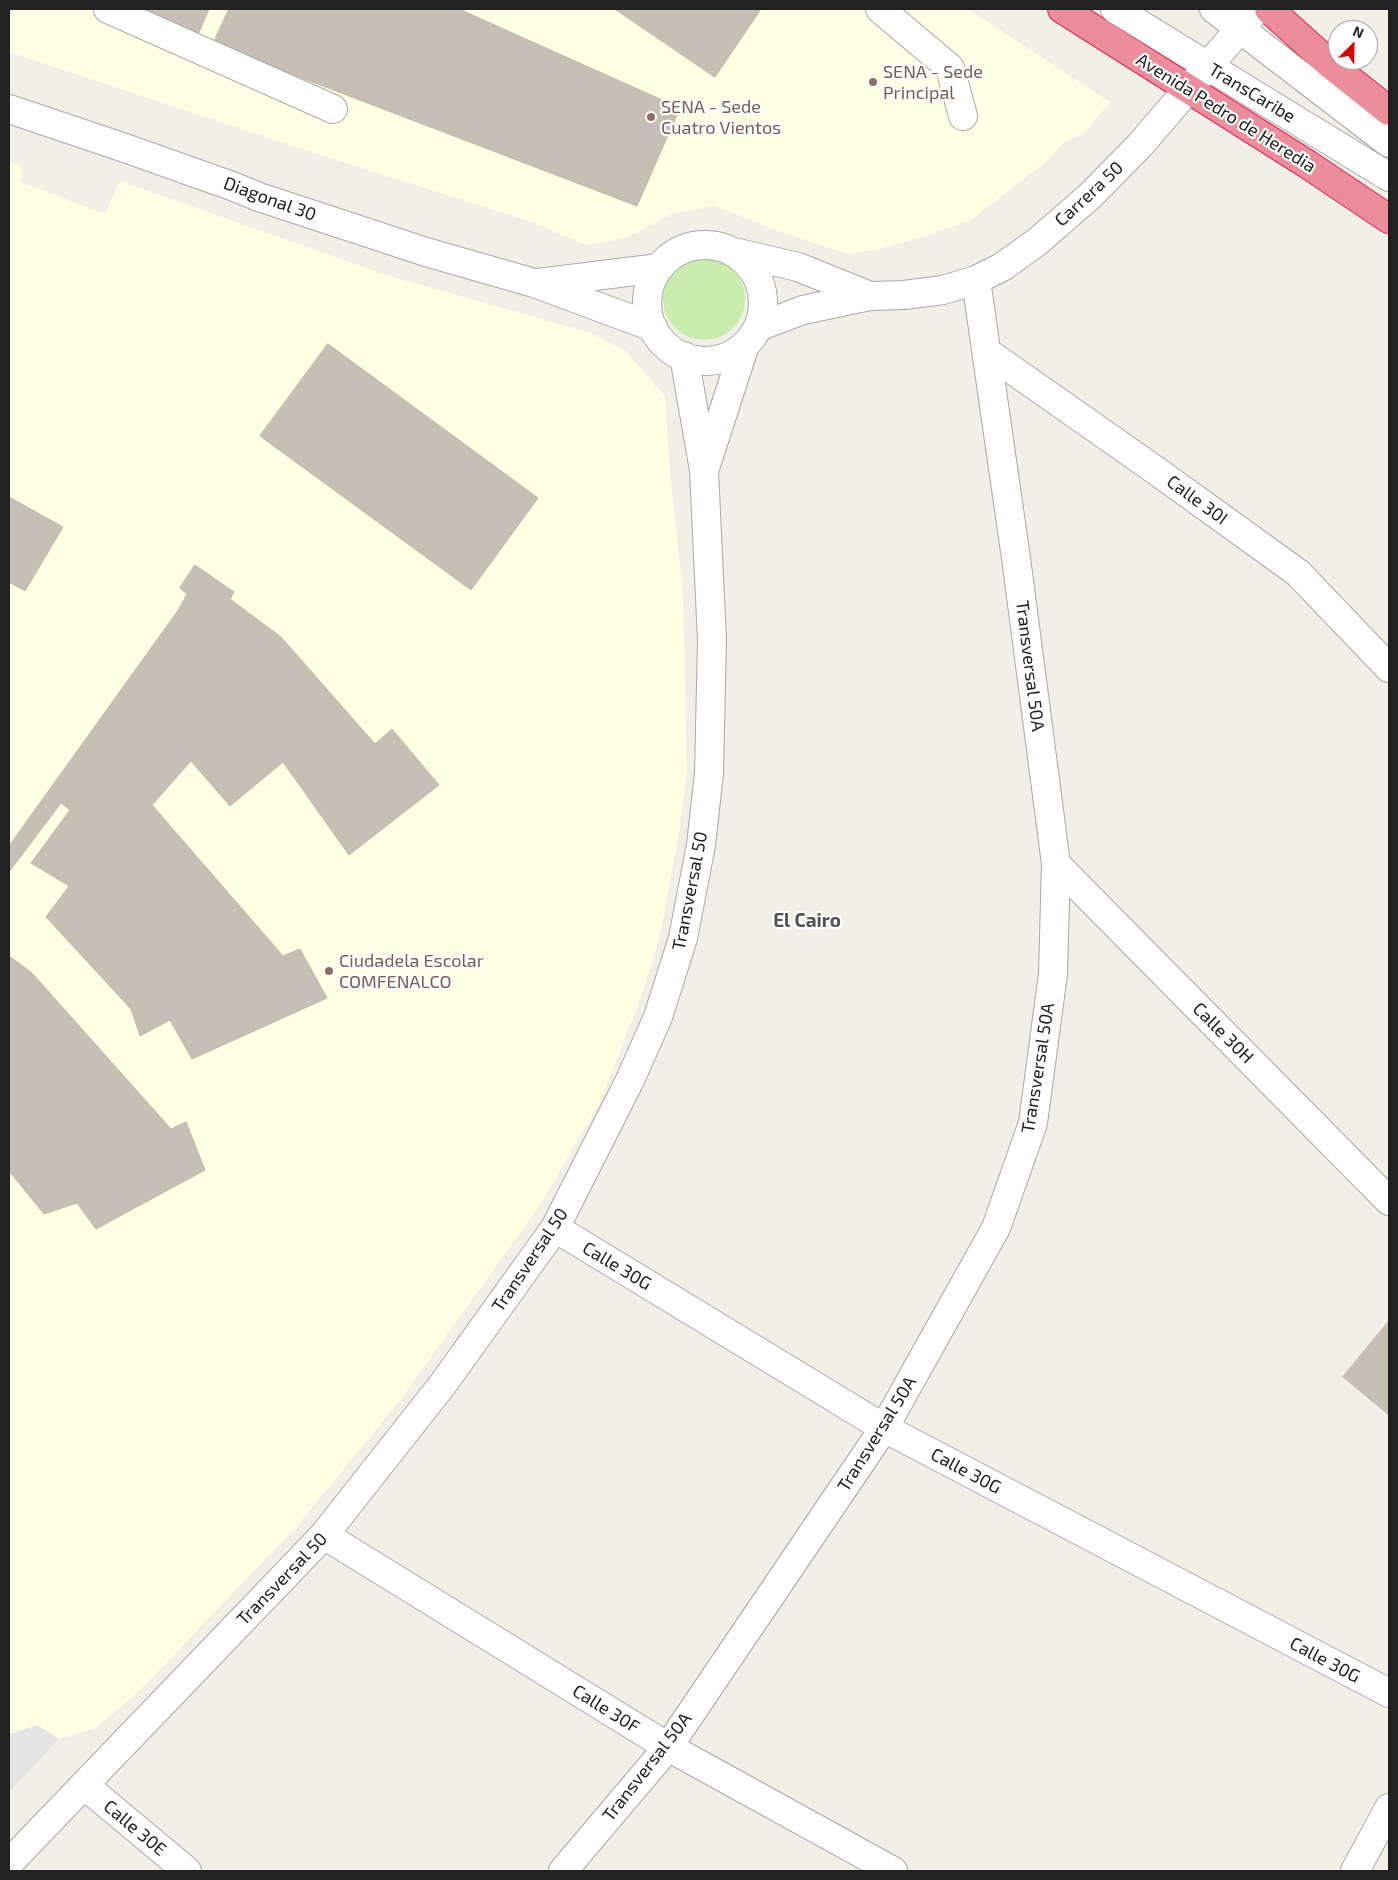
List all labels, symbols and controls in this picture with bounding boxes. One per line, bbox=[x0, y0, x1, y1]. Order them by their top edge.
north arrow bbox=[1328, 20, 1378, 70]
text: N bbox=[1351, 22, 1367, 41]
street label: Avenida Pedro de Heredia bbox=[1132, 49, 1320, 177]
street label: TransCaribe bbox=[1205, 59, 1299, 127]
place label: SENA - Sede Principal bbox=[883, 61, 983, 104]
marker: SENA - Sede Principal bbox=[867, 76, 879, 88]
place label: SENA - Sede Cuatro Vientos bbox=[661, 96, 781, 138]
marker: SENA - Sede Cuatro Vientos bbox=[645, 111, 657, 123]
street label: Carrera 50 bbox=[1050, 157, 1128, 231]
street label: Diagonal 30 bbox=[221, 172, 319, 226]
street label: Calle 30I bbox=[1162, 471, 1232, 529]
street label: Transversal 50A bbox=[1011, 599, 1049, 733]
street label: Transversal 50 bbox=[668, 830, 712, 952]
district label: El Cairo bbox=[773, 910, 841, 932]
place label: Ciudadela Escolar COMFENALCO bbox=[339, 950, 484, 992]
marker: Ciudadela Escolar COMFENALCO bbox=[323, 965, 335, 977]
street label: Calle 30H bbox=[1188, 998, 1258, 1068]
street label: Transversal 50A bbox=[1017, 1001, 1059, 1135]
street label: Transversal 50 bbox=[487, 1204, 573, 1316]
street label: Calle 30G bbox=[579, 1237, 655, 1295]
street label: Transversal 50A bbox=[833, 1372, 921, 1496]
street label: Calle 30G bbox=[927, 1443, 1005, 1499]
street label: Transversal 50 bbox=[232, 1528, 332, 1630]
street label: Calle 30G bbox=[1286, 1632, 1364, 1688]
street label: Calle 30F bbox=[568, 1680, 644, 1738]
street label: Transversal 50A bbox=[598, 1708, 696, 1826]
street label: Calle 30E bbox=[99, 1795, 171, 1861]

